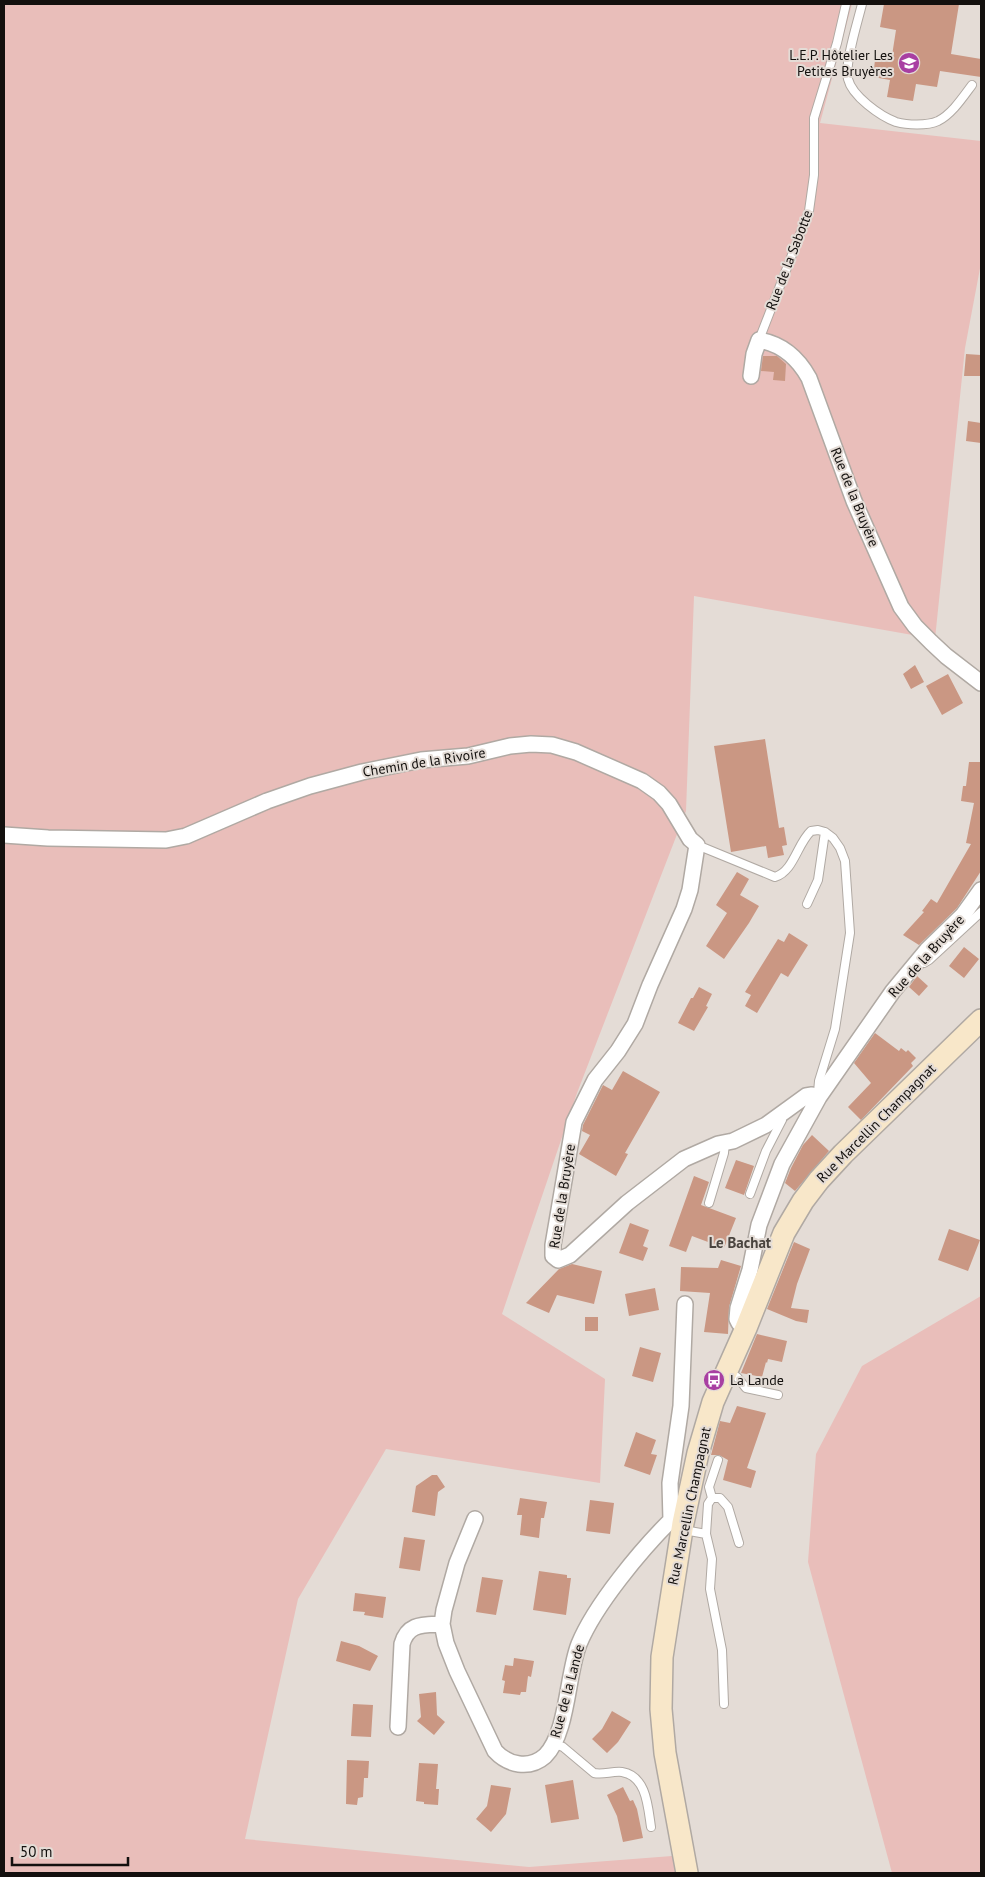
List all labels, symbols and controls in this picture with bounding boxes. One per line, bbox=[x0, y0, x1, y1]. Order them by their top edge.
place label: L.E.P. Hôtelier Les Petites Bruyères bbox=[789, 46, 893, 80]
school or university icon: L.E.P. Hôtelier Les Petites Bruyères bbox=[897, 51, 921, 75]
street label: Rue de la Sabotte bbox=[762, 207, 816, 313]
street label: Rue de la Bruyère bbox=[827, 445, 883, 549]
street label: Chemin de la Rivoire bbox=[361, 743, 487, 781]
street label: Rue de la Bruyère bbox=[884, 911, 968, 1001]
street label: Rue Marcellin Champagnat bbox=[813, 1059, 940, 1186]
street label: Rue de la Bruyère bbox=[545, 1142, 579, 1250]
district label: Le Bachat bbox=[709, 1233, 772, 1252]
bus stop icon: La Lande bbox=[702, 1368, 726, 1392]
place label: La Lande bbox=[730, 1371, 784, 1389]
street label: Rue Marcellin Champagnat bbox=[663, 1425, 715, 1587]
street label: Rue de la Lande bbox=[546, 1642, 588, 1740]
scale bar bbox=[12, 1834, 129, 1866]
text: 50 m bbox=[20, 1842, 53, 1861]

